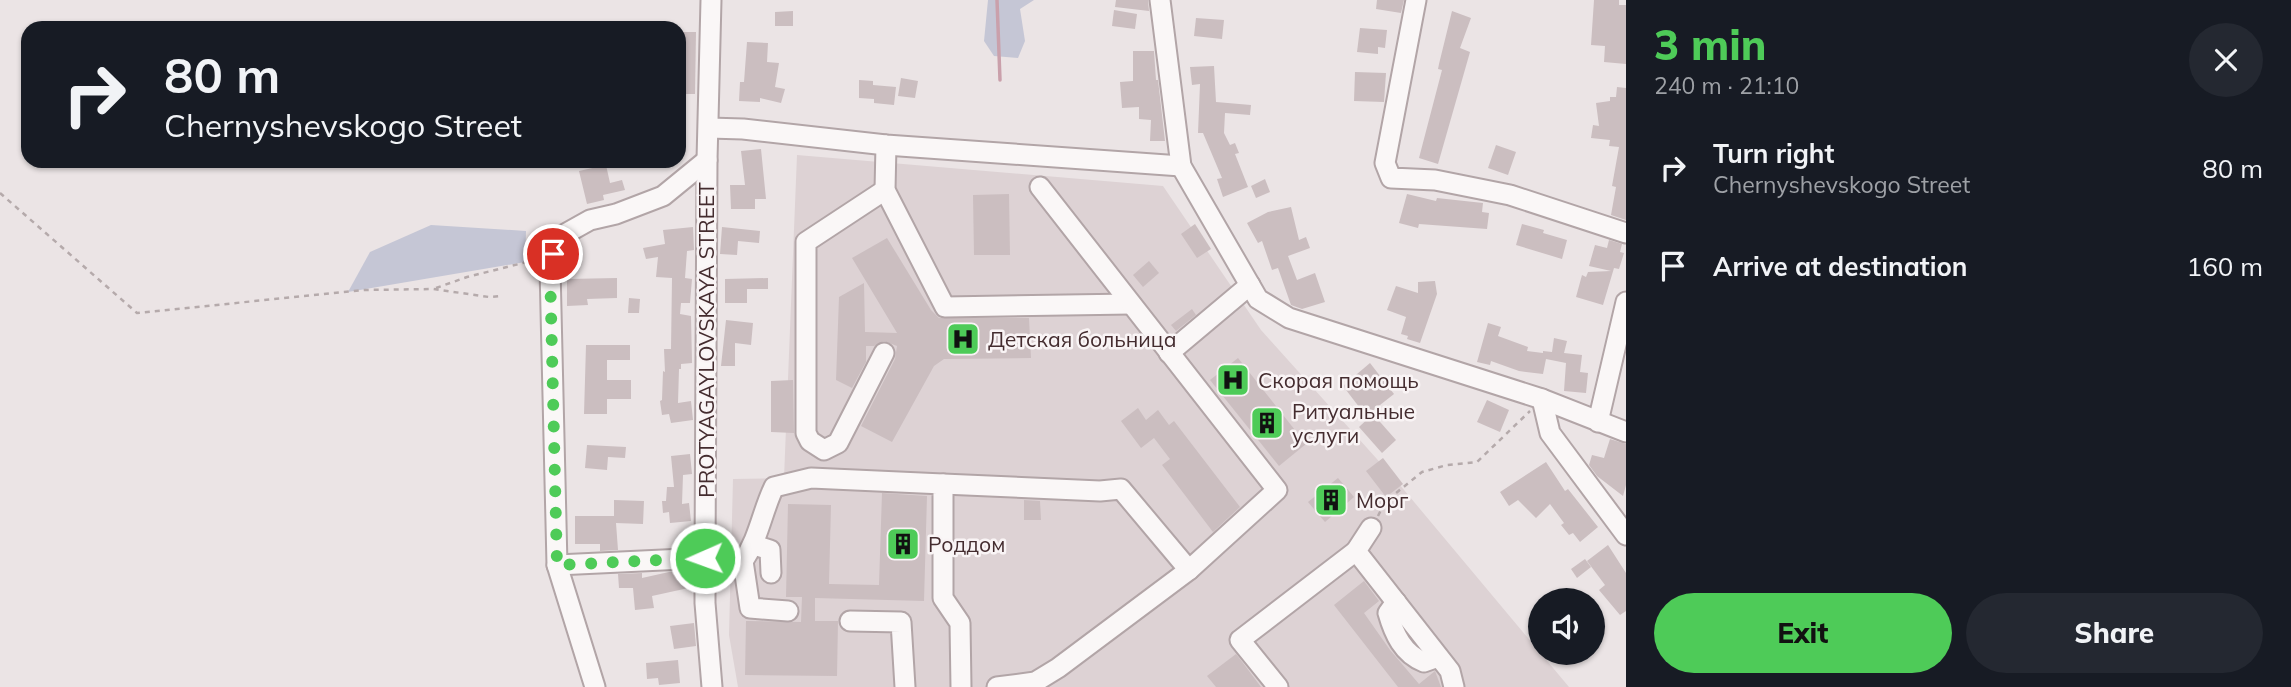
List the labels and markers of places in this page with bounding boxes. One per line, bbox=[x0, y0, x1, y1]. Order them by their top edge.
pin bbox=[523, 224, 583, 284]
hospital icon: Детская больница bbox=[944, 320, 982, 358]
place label: Детская больница bbox=[988, 326, 1176, 352]
hospital icon: Скорая помощь bbox=[1214, 361, 1252, 399]
place label: Скорая помощь bbox=[1258, 367, 1419, 393]
place label: Ритуальные услуги bbox=[1292, 398, 1415, 448]
building icon: Ритуальные услуги bbox=[1248, 404, 1286, 442]
building icon: Морг bbox=[1312, 481, 1350, 519]
place label: Морг bbox=[1356, 487, 1409, 513]
building icon: Роддом bbox=[884, 525, 922, 563]
place label: Роддом bbox=[928, 531, 1005, 557]

